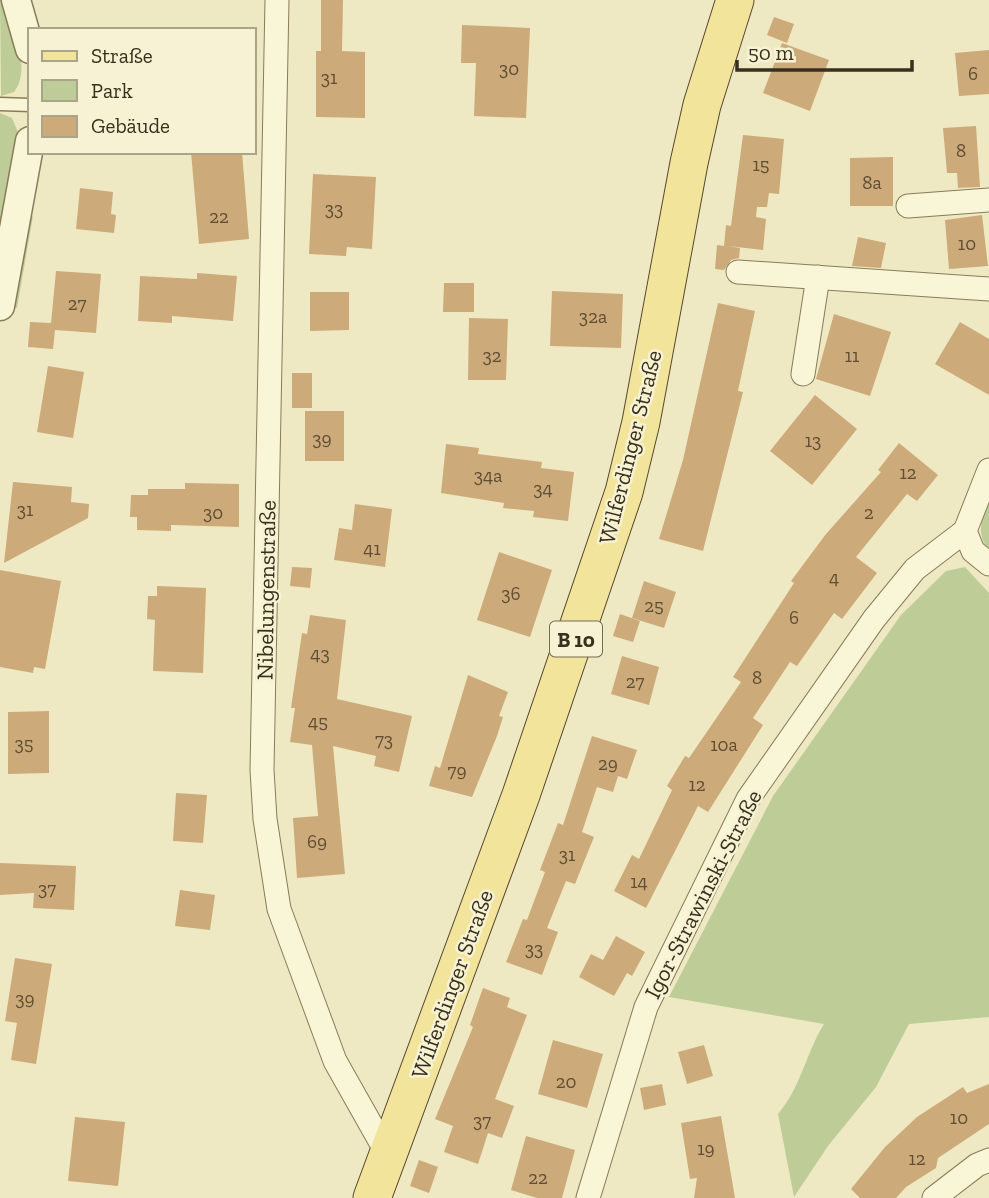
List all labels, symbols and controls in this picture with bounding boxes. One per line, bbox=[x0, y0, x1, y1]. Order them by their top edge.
legend bbox=[28, 28, 256, 154]
scale bar bbox=[737, 28, 912, 72]
text: 50 m bbox=[748, 40, 794, 65]
text: Straße bbox=[91, 43, 153, 68]
house number: 30 bbox=[499, 57, 519, 80]
house number: 6 bbox=[968, 62, 978, 85]
house number: 31 bbox=[321, 66, 337, 89]
text: Park bbox=[91, 78, 133, 103]
text: Gebäude bbox=[91, 113, 170, 138]
house number: 8 bbox=[956, 139, 966, 162]
house number: 15 bbox=[752, 153, 770, 176]
house number: 8a bbox=[862, 171, 882, 194]
house number: 33 bbox=[325, 197, 343, 220]
house number: 22 bbox=[209, 205, 229, 228]
house number: 10 bbox=[958, 232, 976, 255]
house number: 27 bbox=[68, 292, 86, 315]
house number: 32a bbox=[579, 305, 607, 328]
house number: 32 bbox=[482, 344, 502, 367]
house number: 11 bbox=[845, 344, 859, 367]
street label: Wilferdinger Straße bbox=[592, 347, 668, 547]
house number: 39 bbox=[312, 427, 332, 450]
house number: 13 bbox=[805, 429, 821, 452]
house number: 12 bbox=[899, 461, 917, 484]
house number: 34a bbox=[474, 464, 502, 487]
house number: 34 bbox=[533, 477, 553, 500]
house number: 31 bbox=[17, 498, 33, 521]
street label: Nibelungenstraße bbox=[250, 500, 282, 680]
house number: 30 bbox=[203, 501, 223, 524]
house number: 2 bbox=[864, 501, 874, 524]
house number: 41 bbox=[363, 537, 381, 560]
house number: 4 bbox=[829, 566, 839, 589]
house number: 36 bbox=[501, 582, 521, 605]
house number: 25 bbox=[644, 594, 664, 617]
house number: 6 bbox=[789, 606, 799, 629]
road number: B 10 bbox=[550, 622, 602, 656]
house number: 43 bbox=[310, 642, 330, 665]
house number: 8 bbox=[752, 666, 762, 689]
house number: 27 bbox=[626, 670, 644, 693]
house number: 45 bbox=[308, 710, 328, 733]
house number: 73 bbox=[375, 728, 393, 751]
house number: 35 bbox=[14, 732, 34, 755]
house number: 10a bbox=[710, 733, 738, 756]
house number: 29 bbox=[598, 752, 618, 775]
house number: 79 bbox=[447, 759, 467, 782]
house number: 12 bbox=[688, 773, 706, 796]
street label: Igor-Strawinski-Straße bbox=[638, 785, 768, 1003]
house number: 69 bbox=[307, 830, 327, 853]
house number: 31 bbox=[559, 843, 575, 866]
house number: 14 bbox=[630, 870, 648, 893]
house number: 37 bbox=[38, 877, 56, 900]
street label: Wilferdinger Straße bbox=[405, 886, 499, 1082]
house number: 33 bbox=[525, 937, 543, 960]
house number: 39 bbox=[15, 987, 35, 1010]
house number: 20 bbox=[556, 1070, 576, 1093]
house number: 10 bbox=[950, 1106, 968, 1129]
house number: 37 bbox=[473, 1109, 491, 1132]
house number: 19 bbox=[697, 1137, 715, 1160]
house number: 12 bbox=[908, 1147, 926, 1170]
house number: 22 bbox=[528, 1166, 548, 1189]

